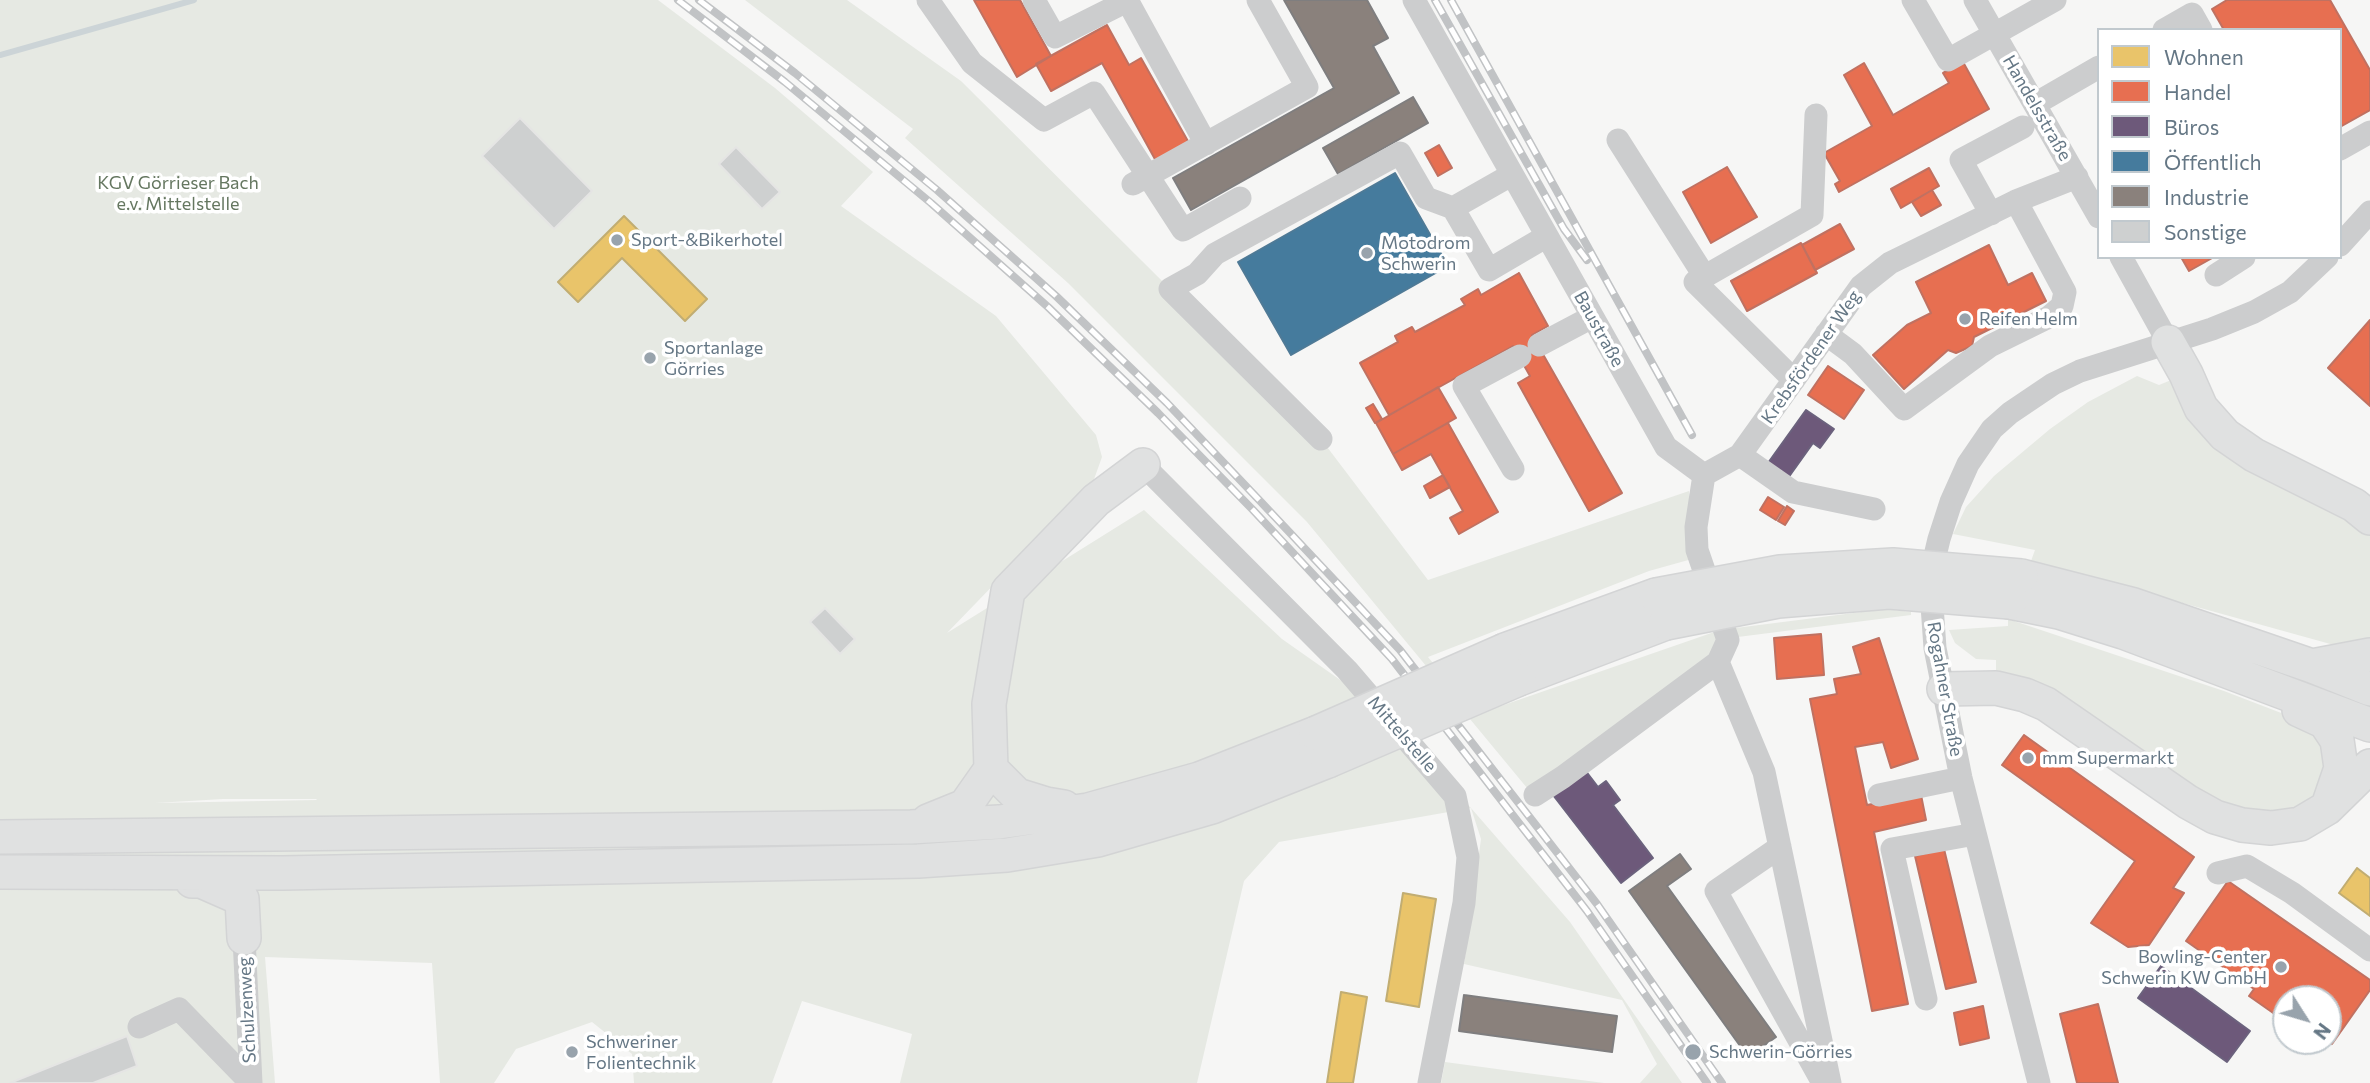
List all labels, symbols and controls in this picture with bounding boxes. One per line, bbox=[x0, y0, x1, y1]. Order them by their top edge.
legend bbox=[2097, 28, 2342, 259]
text: Wohnen bbox=[2164, 44, 2244, 69]
street label: Handelsstraße bbox=[1998, 51, 2076, 165]
text: Handel bbox=[2164, 79, 2231, 104]
text: Büros bbox=[2164, 114, 2219, 139]
text: Öffentlich bbox=[2164, 149, 2262, 174]
park label: KGV Görrieser Bach e.v. Mittelstelle bbox=[97, 172, 259, 214]
text: Industrie bbox=[2164, 184, 2249, 209]
text: Sonstige bbox=[2164, 219, 2247, 244]
place label: Sport-&Bikerhotel bbox=[631, 229, 783, 251]
marker: Sport-&Bikerhotel bbox=[609, 232, 625, 248]
place label: Motodrom Schwerin bbox=[1381, 232, 1471, 274]
marker: Motodrom Schwerin bbox=[1359, 245, 1375, 261]
street label: Krebsfördener Weg bbox=[1757, 286, 1865, 428]
street label: Baustraße bbox=[1569, 287, 1629, 371]
place label: Reifen Helm bbox=[1979, 308, 2078, 330]
marker: Reifen Helm bbox=[1957, 311, 1973, 327]
place label: Sportanlage Görries bbox=[664, 337, 763, 380]
marker: Sportanlage Görries bbox=[642, 350, 658, 366]
street label: Rogahner Straße bbox=[1923, 620, 1967, 758]
street label: Mittelstelle bbox=[1363, 691, 1441, 777]
place label: mm Supermarkt bbox=[2042, 747, 2174, 769]
marker: mm Supermarkt bbox=[2020, 750, 2036, 766]
place label: Bowling-Center Schwerin KW GmbH bbox=[2101, 946, 2267, 988]
street label: Schulzenweg bbox=[233, 956, 261, 1064]
marker: Bowling-Center Schwerin KW GmbH bbox=[2273, 959, 2289, 975]
north arrow bbox=[2272, 985, 2342, 1055]
text: N bbox=[2309, 1019, 2336, 1044]
place label: Schweriner Folientechnik bbox=[586, 1031, 696, 1074]
place label: Schwerin-Görries bbox=[1709, 1041, 1853, 1063]
marker: Schwerin-Görries bbox=[1683, 1042, 1703, 1062]
marker: Schweriner Folientechnik bbox=[564, 1044, 580, 1060]

